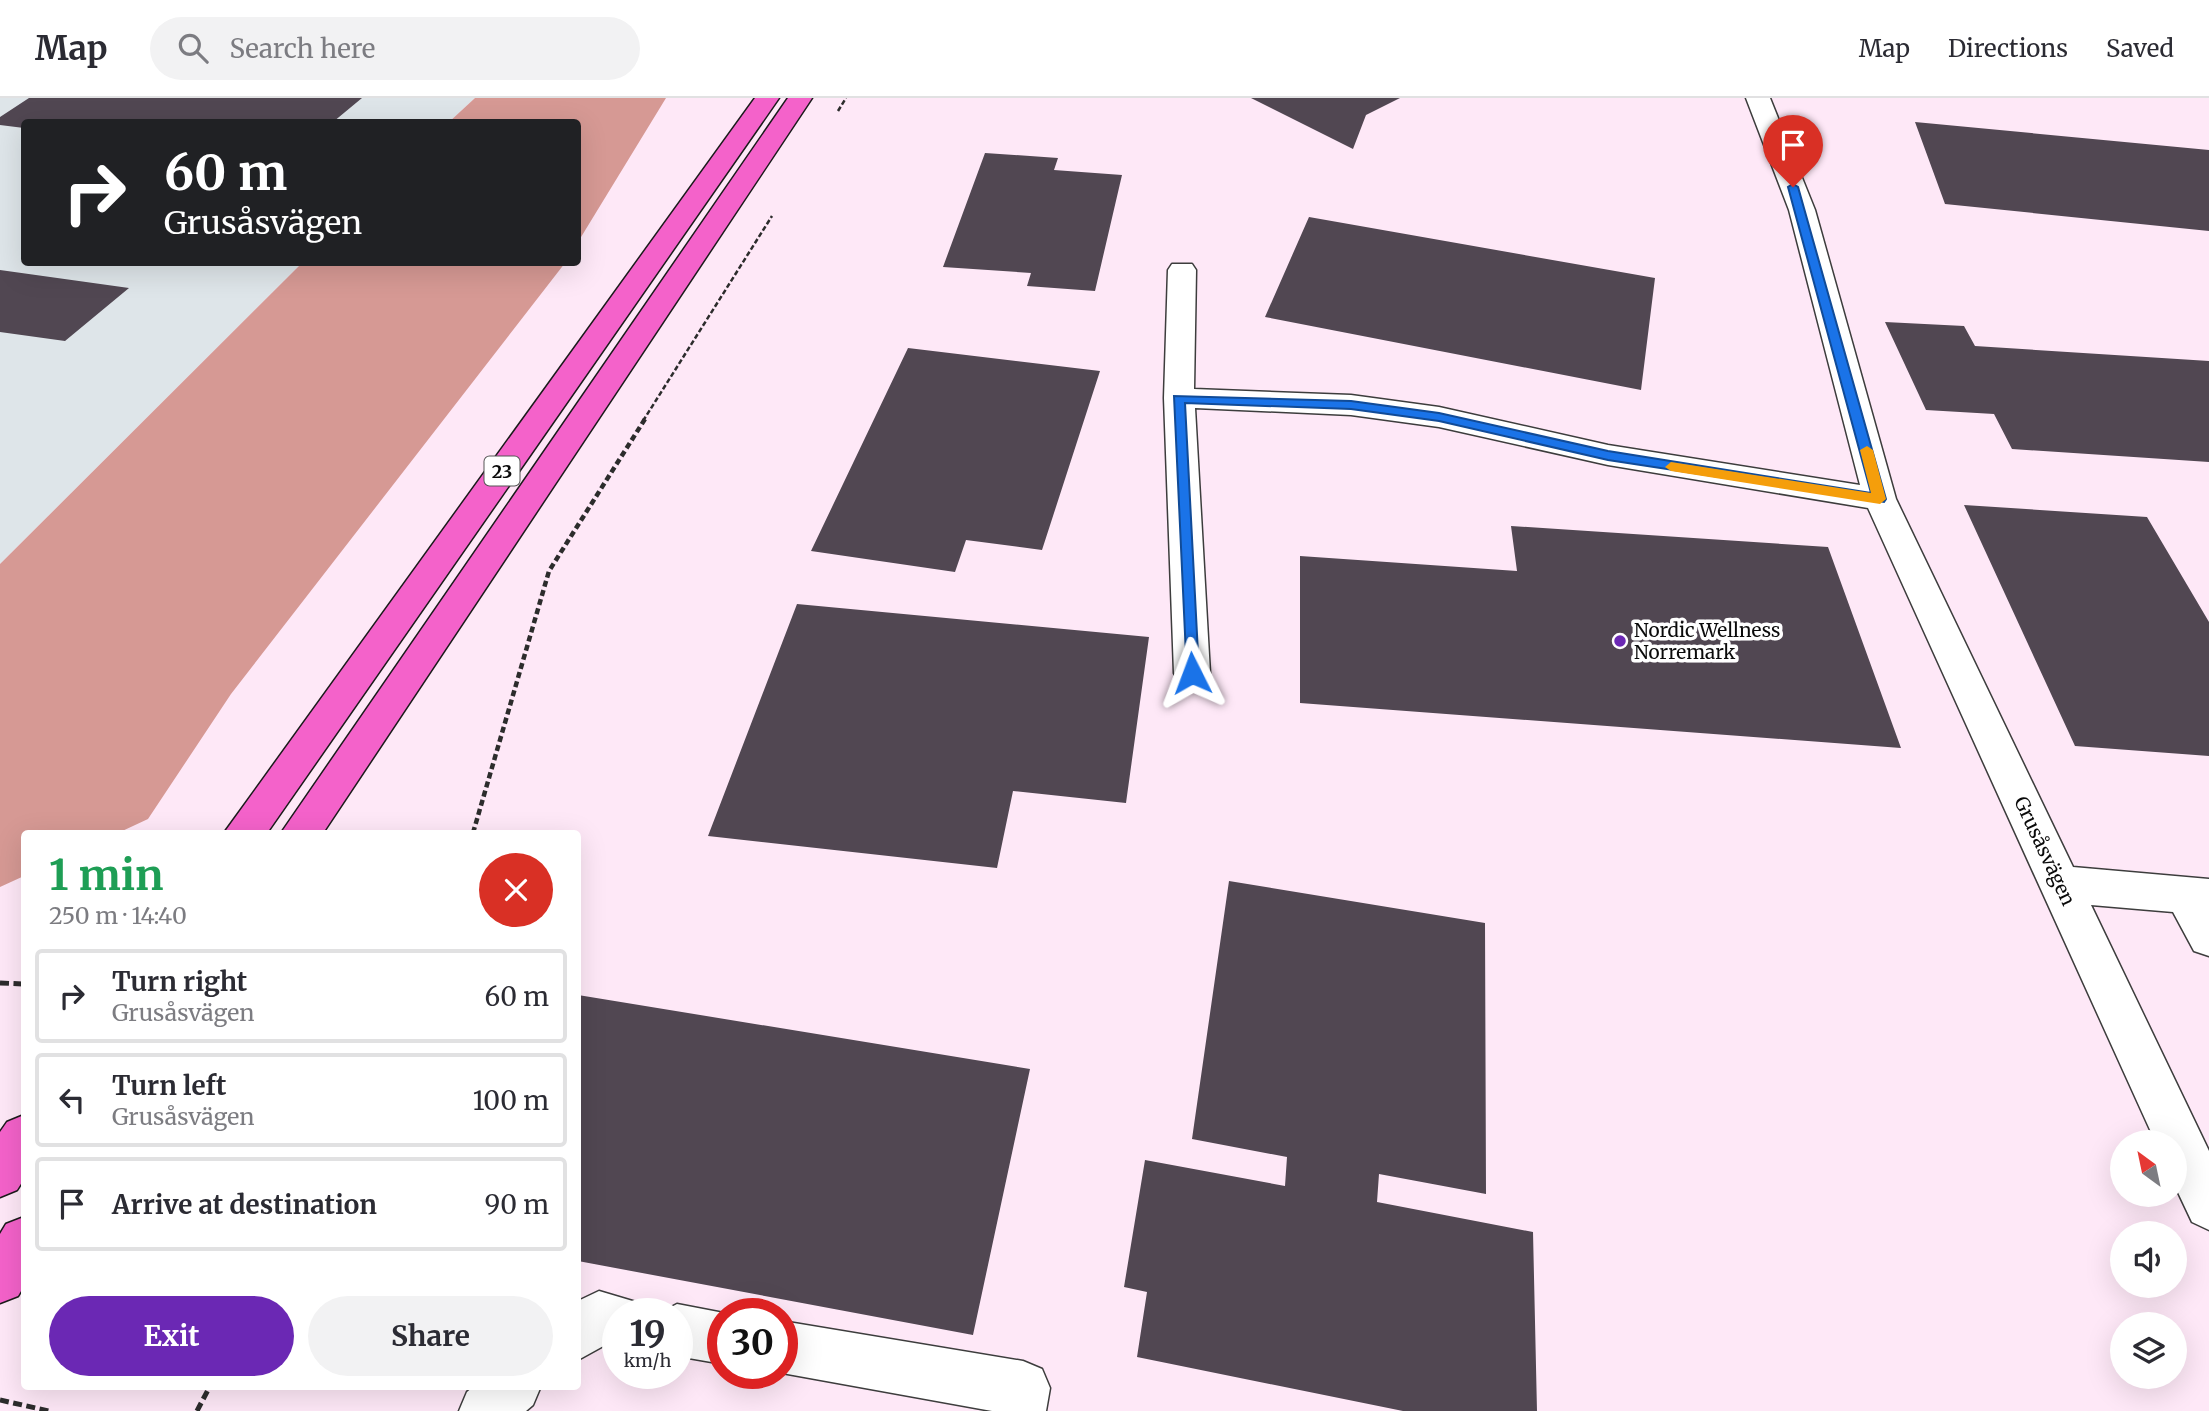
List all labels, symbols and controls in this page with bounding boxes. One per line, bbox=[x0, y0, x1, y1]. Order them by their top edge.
search box bbox=[150, 17, 640, 80]
text: Map bbox=[35, 28, 108, 69]
icon: search bbox=[174, 29, 212, 67]
text: Search here bbox=[230, 32, 375, 65]
text: Map bbox=[1859, 33, 1910, 64]
text: Directions bbox=[1948, 33, 2068, 64]
text: Saved bbox=[2106, 33, 2174, 64]
pin bbox=[1763, 115, 1823, 187]
icon: arrive bbox=[1774, 126, 1812, 164]
text: 60 m bbox=[164, 142, 287, 203]
icon: right bbox=[49, 147, 140, 238]
text: Grusåsvägen bbox=[164, 203, 362, 243]
road number: 23 bbox=[484, 456, 520, 486]
place label: Nordic Wellness Norremark bbox=[1634, 618, 1780, 664]
marker: Nordic Wellness Norremark bbox=[1612, 633, 1628, 649]
position arrow bbox=[1155, 636, 1229, 710]
street label: Grusåsvägen bbox=[2009, 793, 2081, 910]
text: 1 min bbox=[49, 849, 163, 901]
button: close bbox=[479, 853, 553, 927]
text: 250 m · 14:40 bbox=[49, 901, 187, 930]
text: Turn right bbox=[112, 965, 247, 998]
icon: right bbox=[53, 977, 91, 1015]
text: 60 m bbox=[485, 980, 549, 1013]
text: Grusåsvägen bbox=[112, 998, 255, 1027]
text: Turn left bbox=[112, 1069, 226, 1102]
icon: left bbox=[53, 1081, 91, 1119]
text: 100 m bbox=[473, 1084, 549, 1117]
text: Grusåsvägen bbox=[112, 1102, 255, 1131]
north arrow bbox=[2110, 1130, 2188, 1208]
map controls bbox=[2110, 1130, 2187, 1389]
icon: arrive bbox=[53, 1185, 91, 1223]
text: Arrive at destination bbox=[112, 1188, 377, 1221]
text: 90 m bbox=[485, 1188, 549, 1221]
button: sound bbox=[2110, 1221, 2187, 1298]
button: Exit bbox=[49, 1296, 294, 1376]
button: Share bbox=[308, 1296, 553, 1376]
speed limit sign: 30 bbox=[707, 1298, 798, 1389]
text: 19 bbox=[629, 1312, 666, 1356]
button: layers bbox=[2110, 1312, 2187, 1389]
text: km/h bbox=[624, 1349, 671, 1372]

